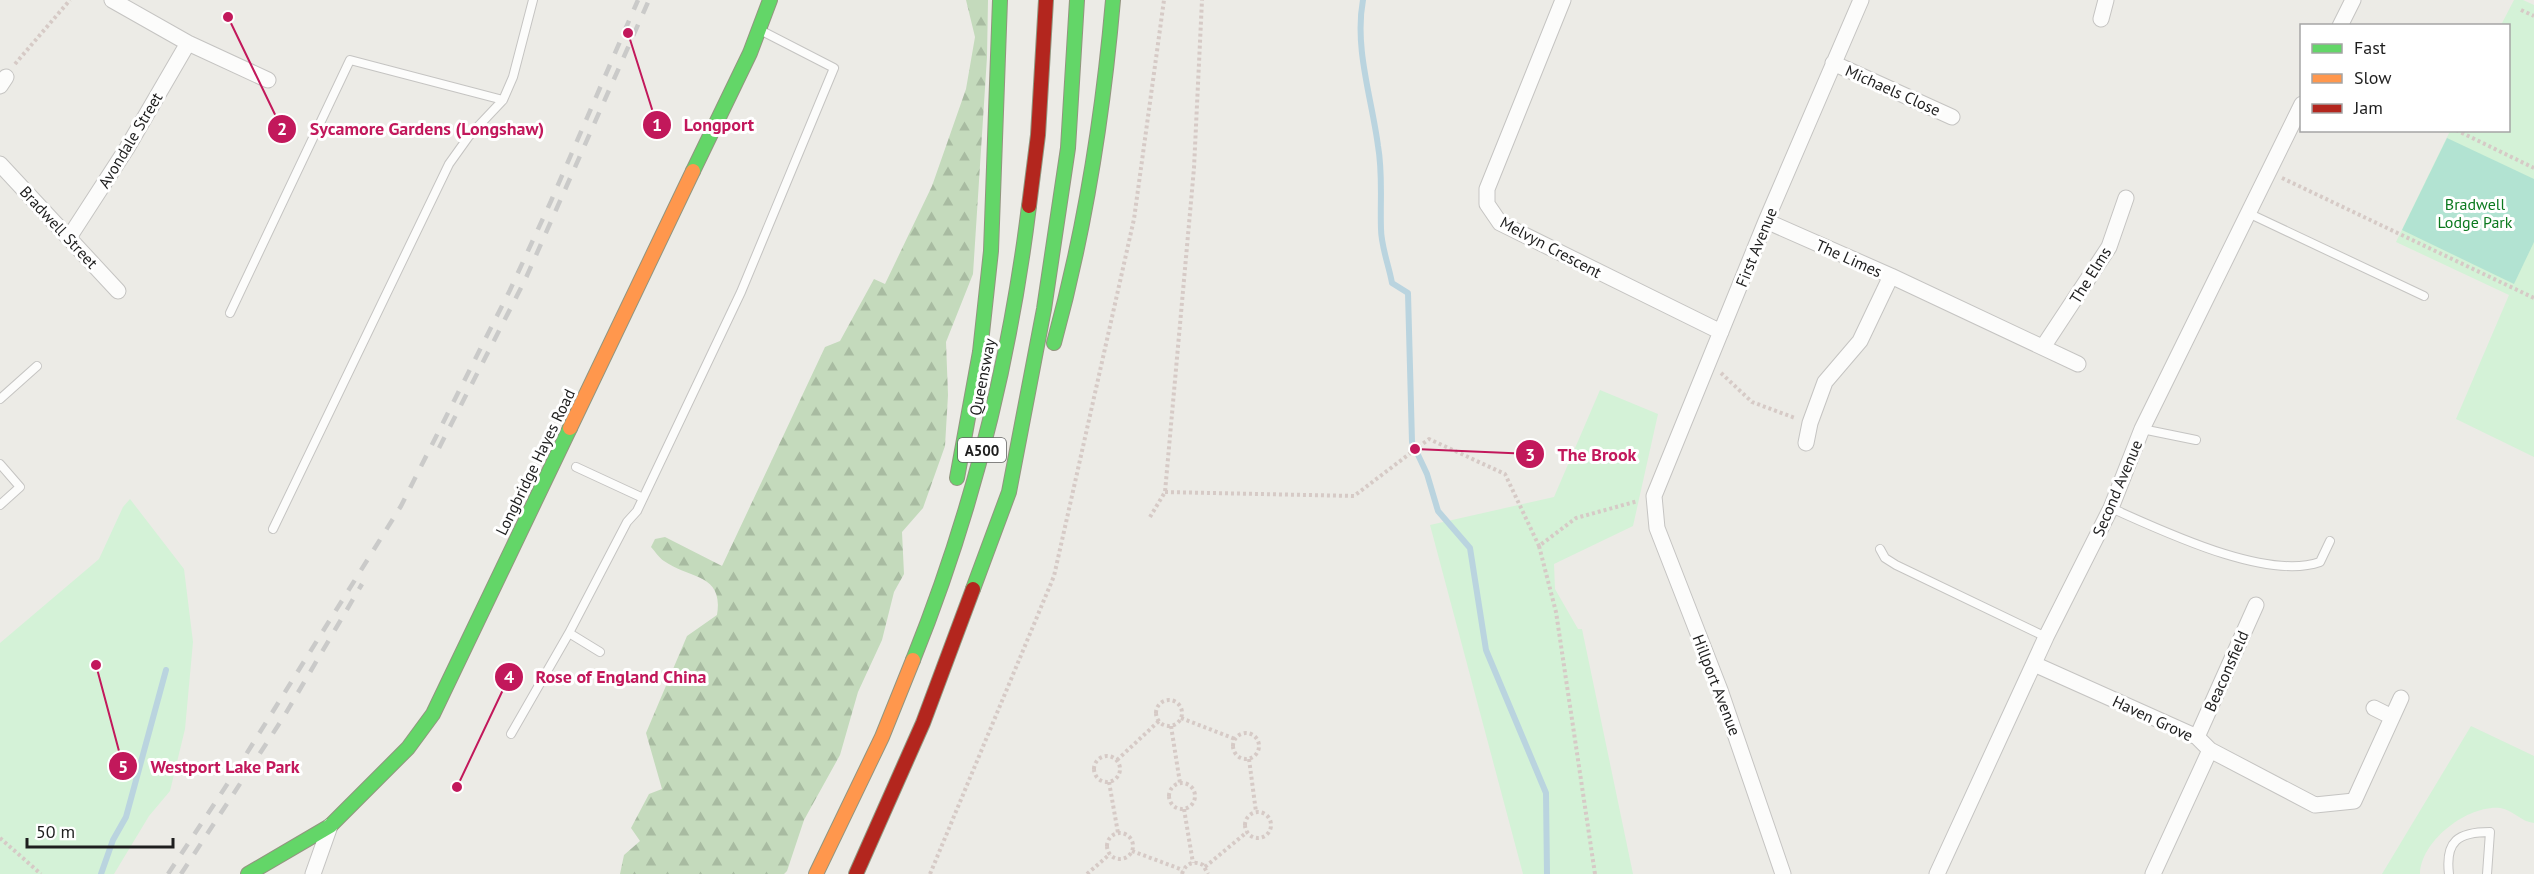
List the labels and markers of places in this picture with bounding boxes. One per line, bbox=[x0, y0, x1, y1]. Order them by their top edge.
callout: Longport bbox=[642, 107, 766, 143]
callout: Sycamore Gardens (Longshaw) bbox=[267, 111, 556, 147]
callout: The Brook bbox=[1515, 436, 1648, 472]
callout: Rose of England China bbox=[494, 659, 719, 695]
callout: Westport Lake Park bbox=[108, 748, 311, 784]

